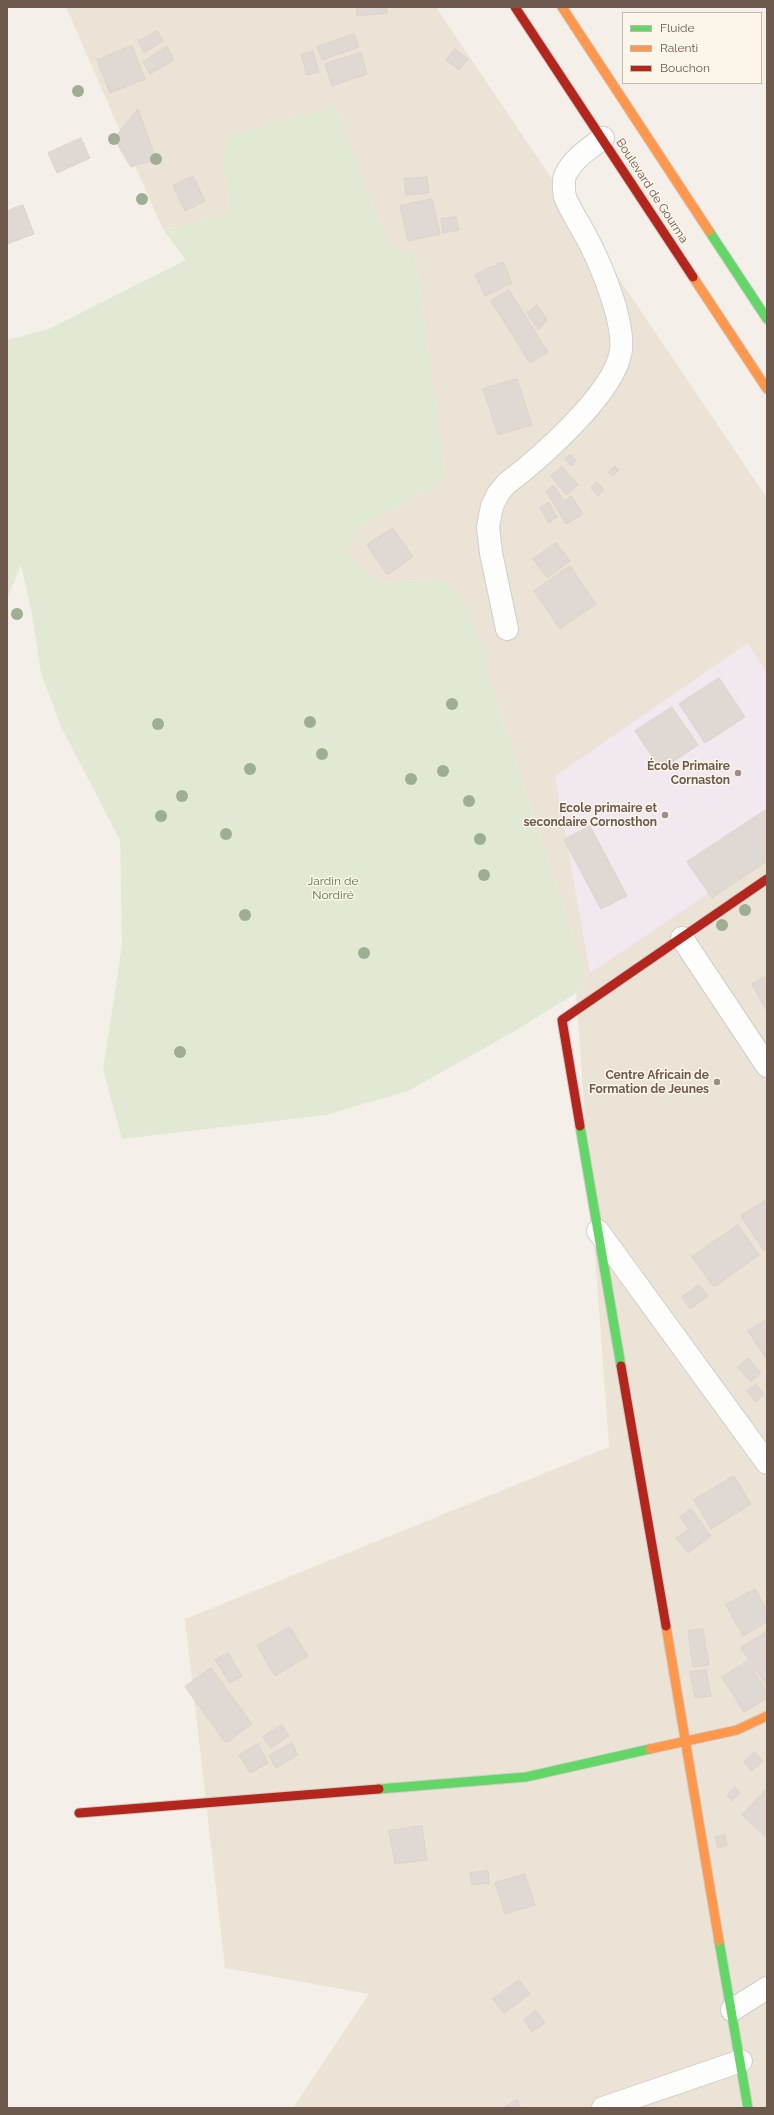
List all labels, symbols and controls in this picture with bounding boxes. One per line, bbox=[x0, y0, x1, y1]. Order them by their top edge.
legend bbox=[622, 12, 762, 84]
text: Fluide bbox=[660, 21, 695, 35]
text: Ralenti bbox=[660, 41, 698, 55]
text: Bouchon bbox=[660, 61, 710, 75]
street label: Boulevard de Gourma bbox=[613, 136, 691, 246]
place label: École Primaire Cornaston bbox=[647, 759, 730, 787]
marker: École Primaire Cornaston bbox=[733, 768, 743, 778]
place label: Ecole primaire et secondaire Cornosthon bbox=[523, 801, 657, 829]
marker: Ecole primaire et secondaire Cornosthon bbox=[660, 810, 670, 820]
park label: Jardin de Nordiré bbox=[308, 874, 358, 902]
place label: Centre Africain de Formation de Jeunes bbox=[589, 1068, 709, 1096]
marker: Centre Africain de Formation de Jeunes bbox=[712, 1077, 722, 1087]

